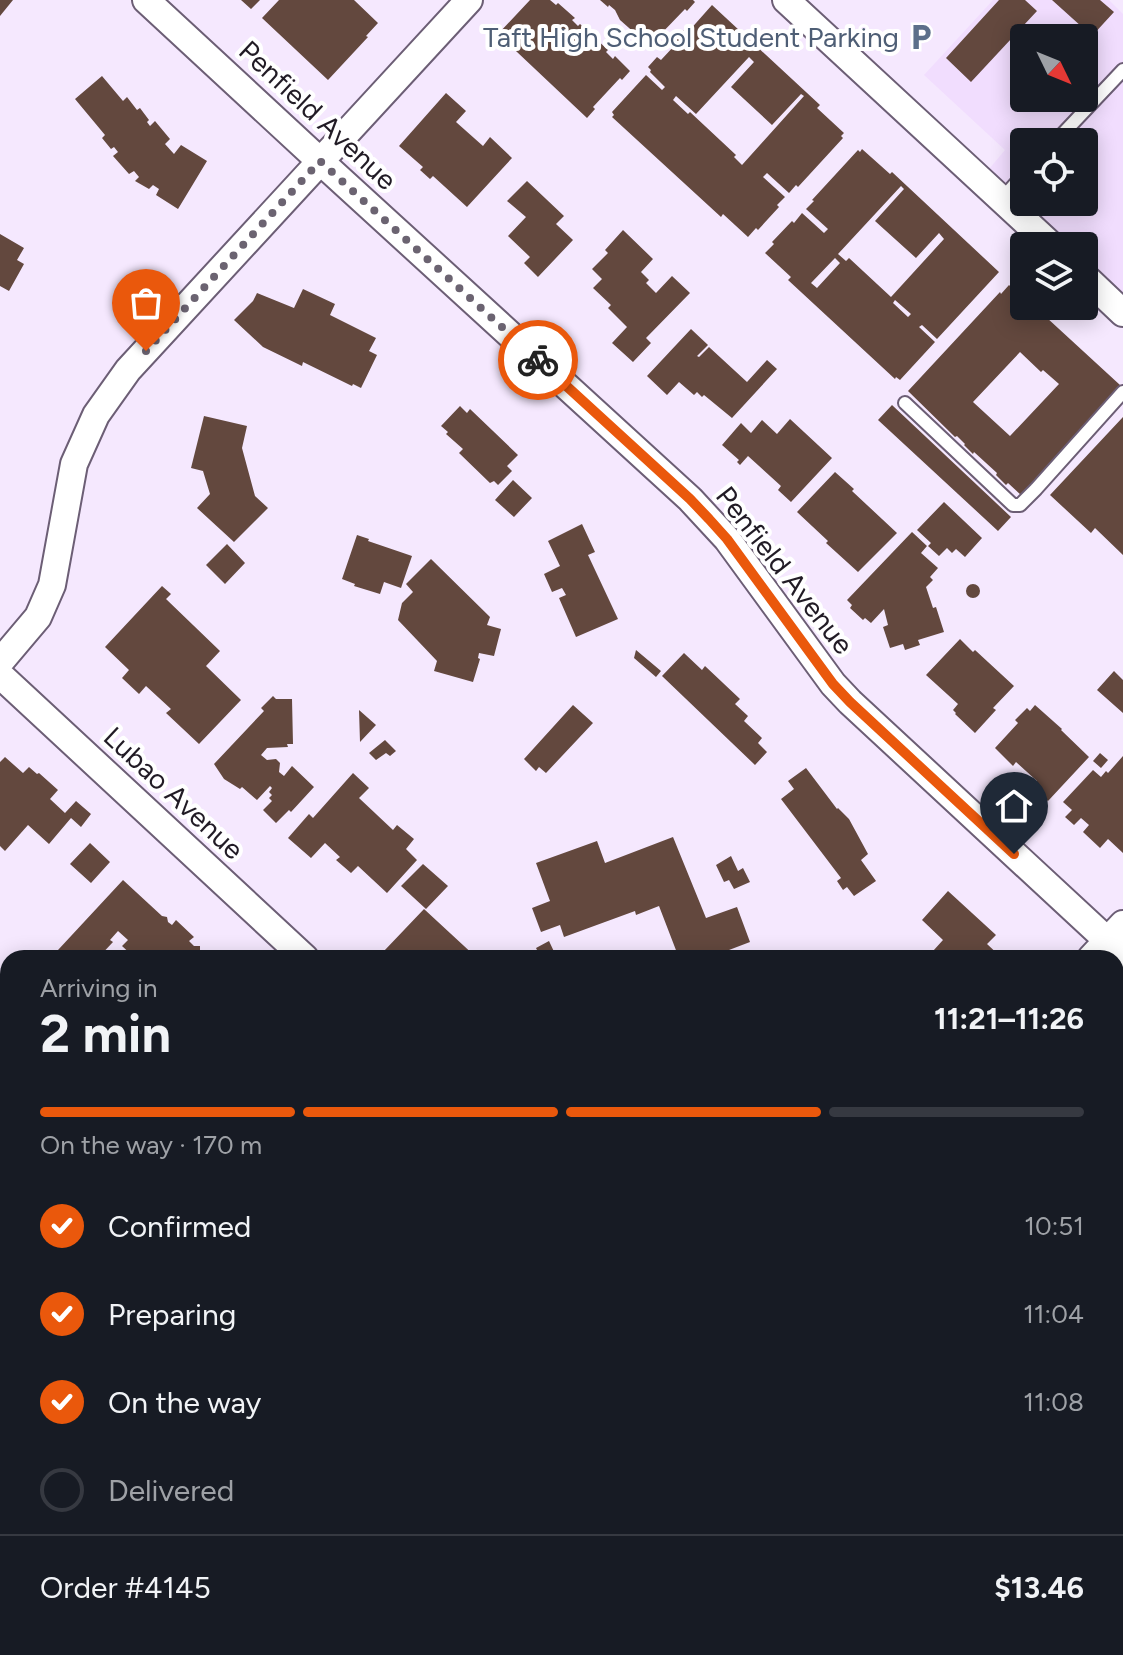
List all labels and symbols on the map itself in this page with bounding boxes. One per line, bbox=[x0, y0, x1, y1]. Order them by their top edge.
place label: Taft High School Student Parking bbox=[483, 20, 899, 54]
parking icon: Taft High School Student Parking bbox=[906, 22, 936, 52]
north arrow bbox=[1010, 24, 1098, 112]
street label: Penfield Avenue bbox=[232, 33, 404, 197]
pin bbox=[112, 269, 180, 351]
courier bbox=[498, 320, 578, 400]
street label: Penfield Avenue bbox=[709, 479, 861, 661]
street label: Lubao Avenue bbox=[97, 720, 251, 866]
pin bbox=[980, 772, 1048, 854]

